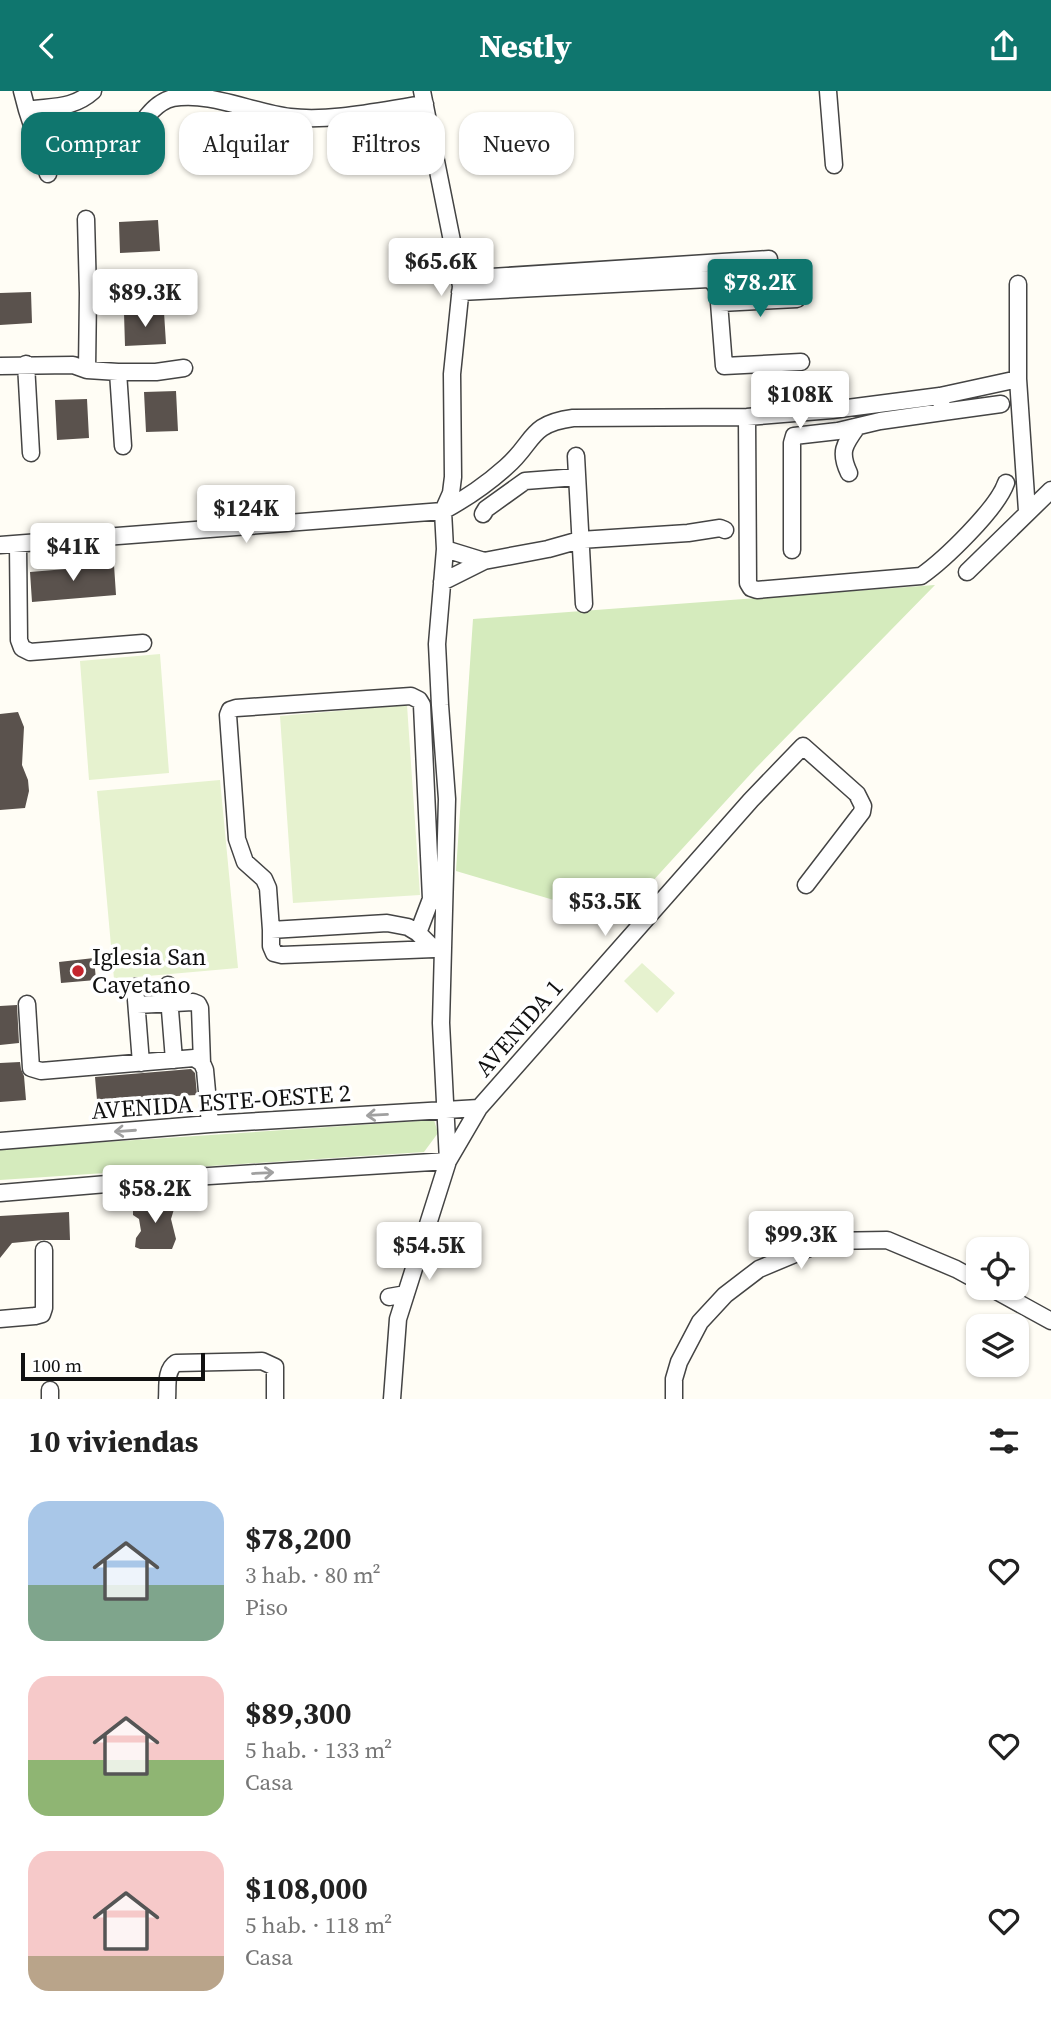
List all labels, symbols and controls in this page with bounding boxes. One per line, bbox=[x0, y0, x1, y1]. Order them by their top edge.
text: Nestly bbox=[479, 24, 572, 68]
icon: back bbox=[28, 27, 66, 65]
icon: share bbox=[985, 27, 1023, 65]
chip: Comprar bbox=[21, 112, 165, 175]
chip: Alquilar bbox=[179, 112, 313, 175]
chip: Filtros bbox=[327, 112, 445, 175]
chip: Nuevo bbox=[459, 112, 574, 175]
pin: $65.6K bbox=[384, 239, 498, 298]
text: $65.6K bbox=[405, 245, 477, 277]
pin: $78.2K bbox=[703, 259, 817, 319]
text: $78.2K bbox=[724, 266, 796, 298]
pin: $89.3K bbox=[88, 269, 202, 329]
text: $89.3K bbox=[109, 276, 181, 308]
pin: $108K bbox=[751, 371, 849, 431]
text: $108K bbox=[767, 378, 833, 410]
pin: $124K bbox=[197, 485, 295, 545]
text: $124K bbox=[213, 492, 279, 524]
pin: $41K bbox=[32, 524, 114, 583]
text: $41K bbox=[46, 530, 100, 562]
pin: $53.5K bbox=[548, 879, 662, 938]
text: $53.5K bbox=[569, 885, 641, 917]
place label: Iglesia San Cayetano bbox=[92, 940, 206, 1001]
marker: Iglesia San Cayetano bbox=[70, 963, 86, 979]
street label: AVENIDA 1 bbox=[467, 972, 570, 1083]
street label: AVENIDA ESTE-OESTE 2 bbox=[90, 1076, 352, 1127]
one-way arrow bbox=[366, 1109, 389, 1122]
one-way arrow bbox=[115, 1125, 137, 1138]
pin: $58.2K bbox=[98, 1165, 212, 1225]
one-way arrow bbox=[252, 1166, 275, 1179]
text: $58.2K bbox=[119, 1172, 191, 1204]
pin: $99.3K bbox=[744, 1211, 858, 1271]
text: $99.3K bbox=[765, 1218, 837, 1250]
pin: $54.5K bbox=[372, 1223, 486, 1282]
text: $54.5K bbox=[393, 1229, 465, 1261]
map controls bbox=[966, 1237, 1029, 1377]
button: locate bbox=[966, 1237, 1029, 1300]
button: layers bbox=[966, 1314, 1029, 1377]
scale bar bbox=[21, 1350, 205, 1382]
text: 100 m bbox=[32, 1352, 82, 1378]
text: 10 viviendas bbox=[28, 1421, 199, 1462]
icon: filters bbox=[985, 1422, 1023, 1460]
text: $78,200 bbox=[245, 1518, 352, 1559]
icon: home bbox=[84, 1529, 168, 1613]
icon: heart bbox=[985, 1552, 1023, 1590]
text: 3 hab. · 80 m² bbox=[245, 1559, 381, 1591]
text: Piso bbox=[245, 1591, 288, 1623]
text: $89,300 bbox=[245, 1693, 352, 1734]
icon: home bbox=[84, 1704, 168, 1788]
icon: heart bbox=[985, 1727, 1023, 1765]
text: 5 hab. · 133 m² bbox=[245, 1734, 392, 1766]
text: Casa bbox=[245, 1766, 293, 1798]
text: $108,000 bbox=[245, 1868, 368, 1909]
icon: home bbox=[84, 1879, 168, 1963]
icon: heart bbox=[985, 1902, 1023, 1940]
text: 5 hab. · 118 m² bbox=[245, 1909, 392, 1941]
text: Casa bbox=[245, 1941, 293, 1973]

